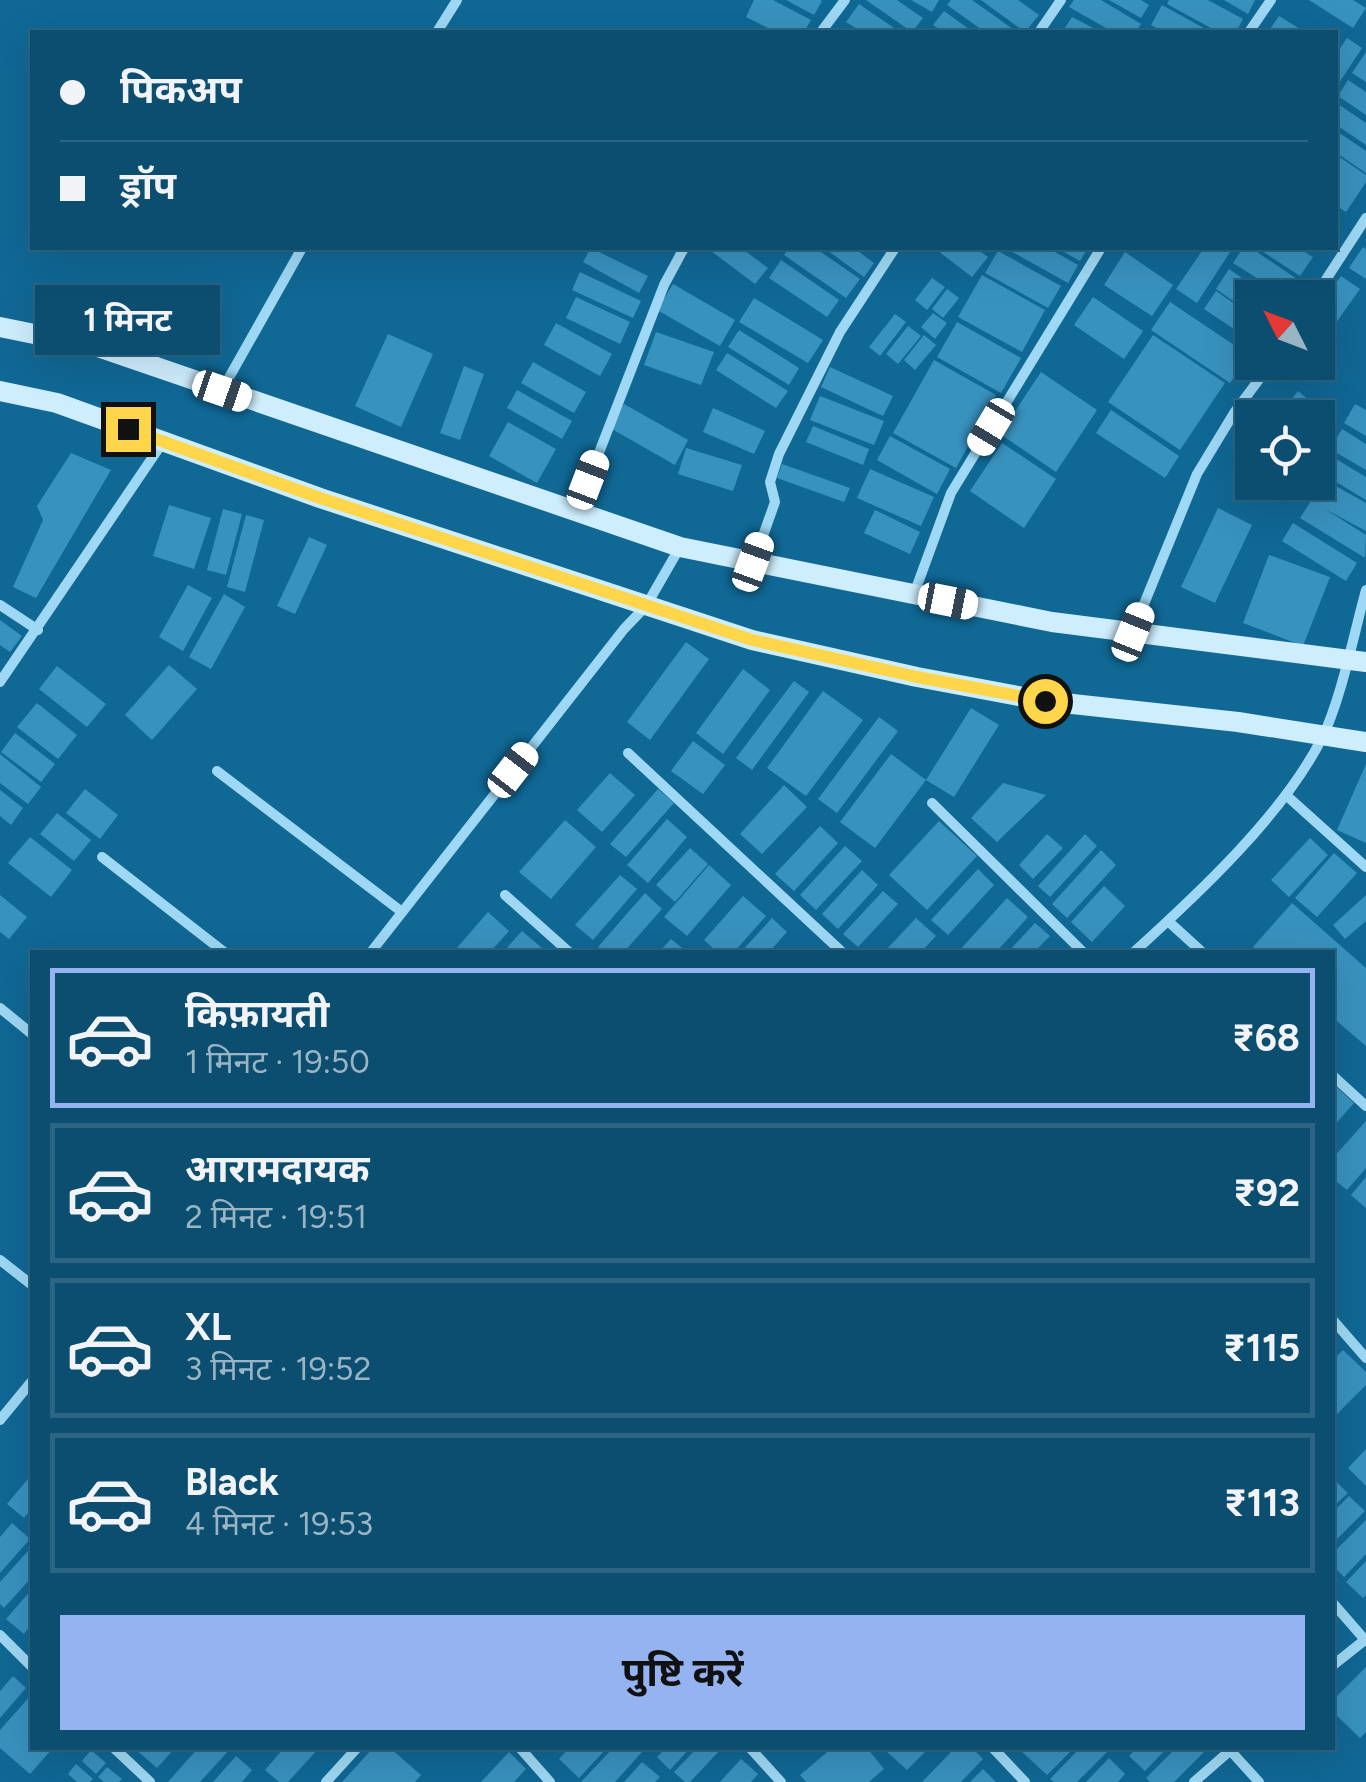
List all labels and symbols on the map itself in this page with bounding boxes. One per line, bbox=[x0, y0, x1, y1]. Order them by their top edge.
north arrow bbox=[1235, 280, 1335, 380]
callout: 1 मिनट bbox=[36, 284, 220, 354]
car bbox=[189, 367, 255, 415]
car bbox=[963, 394, 1019, 460]
route end bbox=[106, 407, 151, 452]
car bbox=[563, 447, 613, 513]
car bbox=[729, 529, 777, 595]
car bbox=[916, 581, 980, 621]
car bbox=[1108, 599, 1158, 665]
route start bbox=[1023, 679, 1068, 724]
car bbox=[483, 737, 543, 803]

